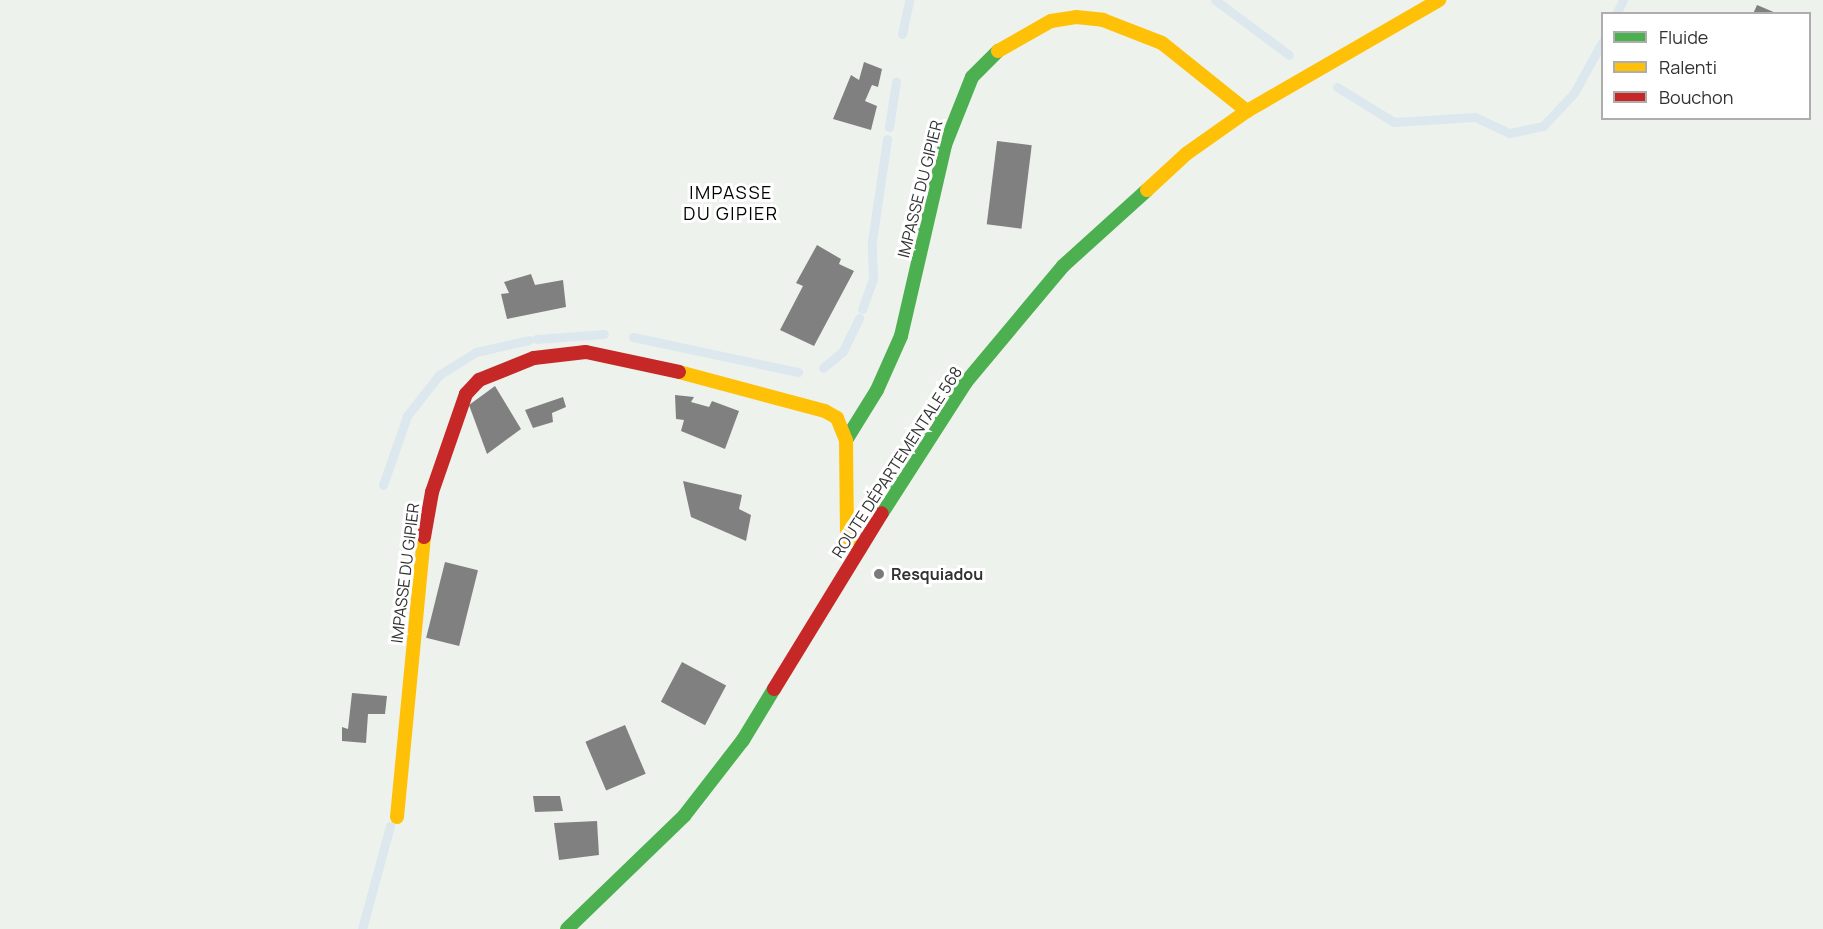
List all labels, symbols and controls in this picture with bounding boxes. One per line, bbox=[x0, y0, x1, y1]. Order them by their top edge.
legend bbox=[1601, 12, 1811, 120]
text: Fluide bbox=[1659, 25, 1708, 49]
text: Ralenti bbox=[1659, 55, 1717, 79]
text: Bouchon bbox=[1659, 85, 1733, 109]
street label: IMPASSE DU GIPIER bbox=[894, 118, 946, 260]
district label: IMPASSE DU GIPIER bbox=[683, 182, 779, 224]
street label: ROUTE DÉPARTEMENTALE 568 bbox=[828, 363, 966, 561]
street label: IMPASSE DU GIPIER bbox=[387, 502, 423, 644]
place label: Resquiadou bbox=[891, 564, 983, 584]
marker: Resquiadou bbox=[872, 567, 886, 581]

